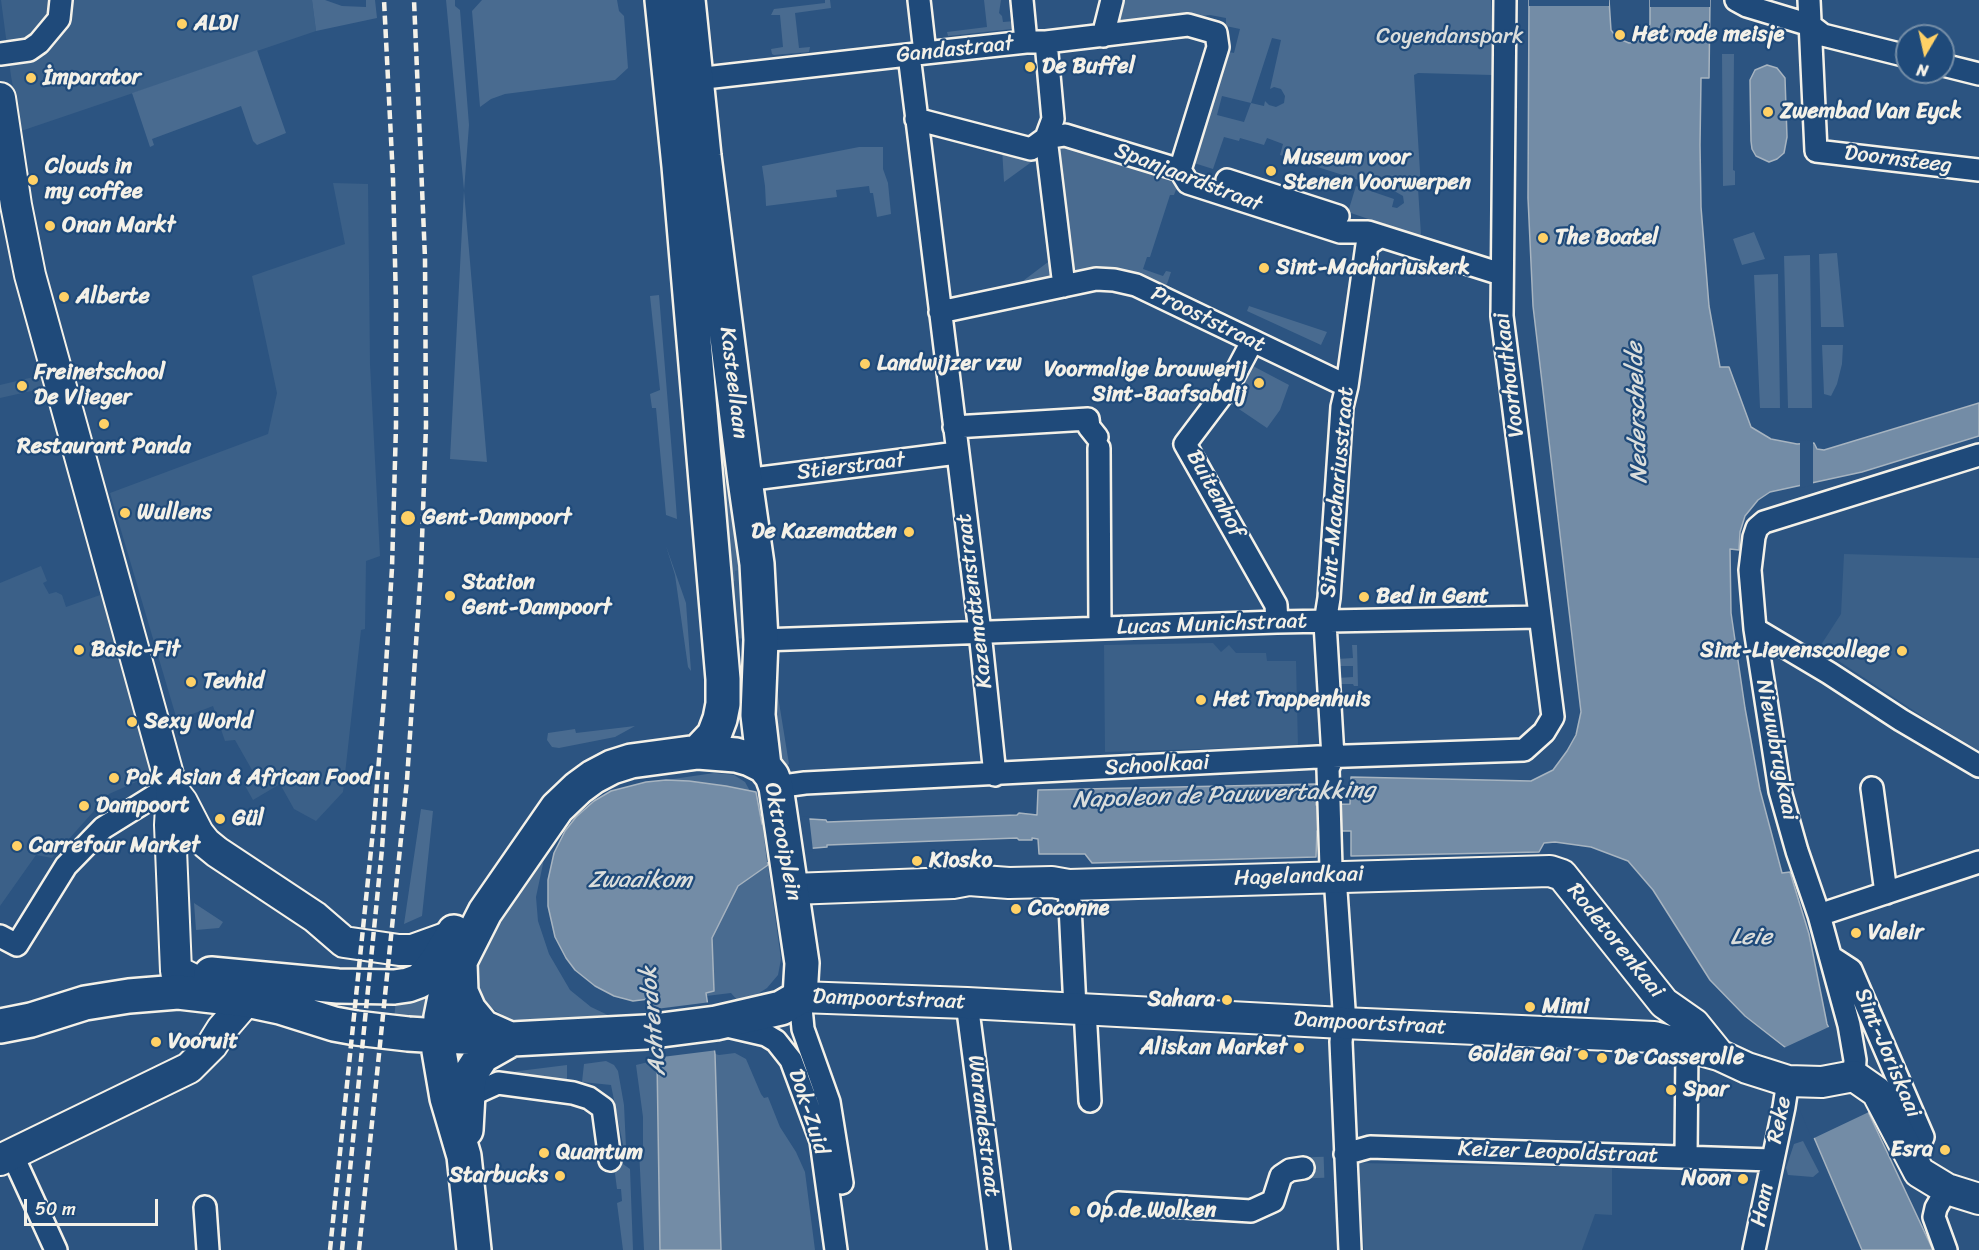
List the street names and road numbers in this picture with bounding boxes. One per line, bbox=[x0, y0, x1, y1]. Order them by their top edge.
street label: Gandastraat bbox=[895, 31, 1015, 69]
street label: Spanjaardstraat bbox=[1110, 138, 1266, 218]
street label: Doornsteeg bbox=[1843, 140, 1953, 180]
street label: Prooststraat bbox=[1146, 281, 1270, 359]
street label: Voorhoutkaai bbox=[1489, 311, 1531, 439]
street label: Kasteellaan bbox=[713, 326, 753, 440]
street label: Sint-Machariusstraat bbox=[1316, 386, 1360, 598]
street label: Buitenhof bbox=[1180, 445, 1250, 543]
street label: Stierstraat bbox=[796, 447, 906, 487]
street label: Kazemattenstraat bbox=[951, 512, 999, 690]
street label: Lucas Munichstraat bbox=[1116, 608, 1308, 642]
street label: Nieuwbrugkaai bbox=[1749, 677, 1803, 823]
street label: Schoolkaai bbox=[1104, 750, 1210, 782]
street label: Oktrooiplein bbox=[758, 780, 806, 904]
street label: Hagelandkaai bbox=[1234, 862, 1364, 892]
street label: Rodetorenkaai bbox=[1561, 878, 1669, 1004]
street label: Dampoortstraat bbox=[812, 984, 966, 1016]
street label: Sint-Joriskaai bbox=[1848, 984, 1926, 1122]
street label: Dampoortstraat bbox=[1293, 1007, 1447, 1041]
street label: Warandestraat bbox=[961, 1054, 1005, 1198]
street label: Dok-Zuid bbox=[782, 1066, 834, 1158]
street label: Reke bbox=[1762, 1094, 1798, 1146]
street label: Keizer Leopoldstraat bbox=[1458, 1136, 1658, 1170]
street label: Ham bbox=[1746, 1181, 1780, 1229]

